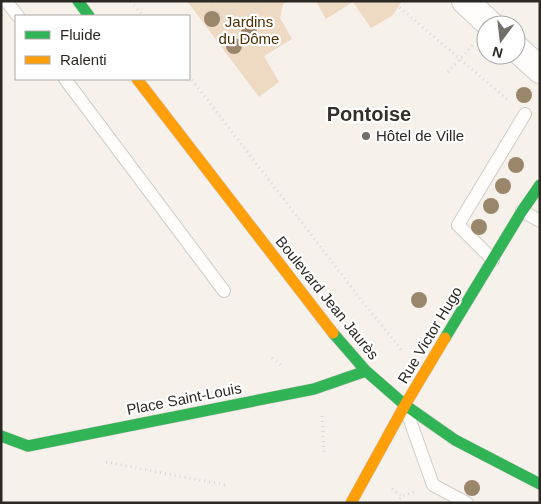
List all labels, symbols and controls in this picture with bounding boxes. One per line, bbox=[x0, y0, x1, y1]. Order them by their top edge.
park label: Jardins du Dôme bbox=[219, 13, 279, 47]
legend bbox=[15, 15, 190, 80]
north arrow bbox=[476, 15, 526, 65]
text: Fluide bbox=[60, 26, 101, 43]
text: N bbox=[491, 44, 505, 62]
text: Ralenti bbox=[60, 51, 107, 68]
district label: Pontoise bbox=[327, 103, 411, 125]
place label: Hôtel de Ville bbox=[376, 127, 464, 144]
marker: Hôtel de Ville bbox=[360, 130, 372, 142]
street label: Boulevard Jean Jaurès bbox=[273, 233, 382, 363]
street label: Rue Victor Hugo bbox=[394, 283, 465, 386]
street label: Place Saint-Louis bbox=[125, 379, 243, 418]

